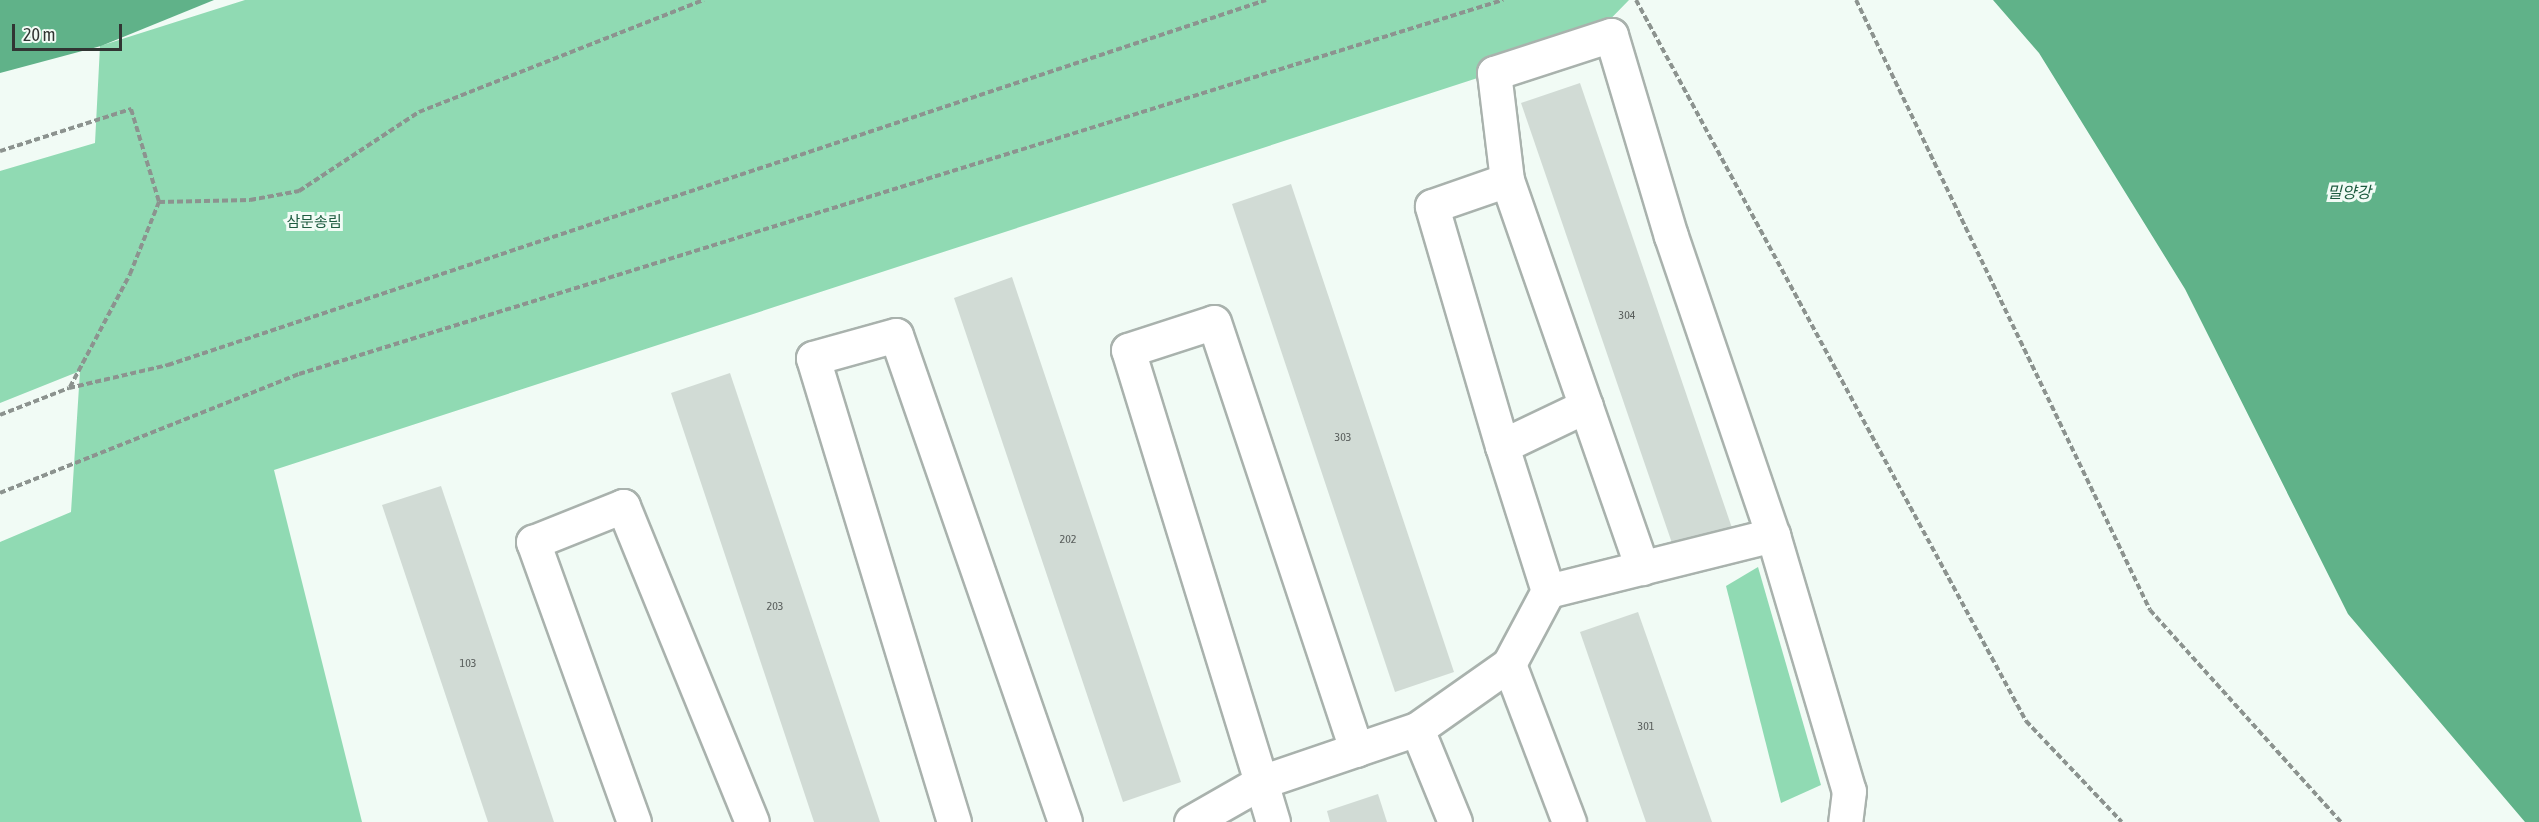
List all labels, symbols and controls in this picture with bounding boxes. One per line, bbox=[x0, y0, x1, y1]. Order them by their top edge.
scale bar bbox=[15, 12, 124, 50]
text: 20 m bbox=[23, 24, 55, 45]
water label: 밀양강 bbox=[2327, 182, 2371, 202]
park label: 삼문송림 bbox=[286, 213, 342, 231]
house number: 304 bbox=[1619, 309, 1635, 323]
house number: 303 bbox=[1335, 431, 1351, 445]
house number: 202 bbox=[1060, 533, 1076, 547]
house number: 203 bbox=[767, 600, 783, 614]
house number: 103 bbox=[460, 657, 476, 671]
house number: 301 bbox=[1638, 720, 1654, 734]

